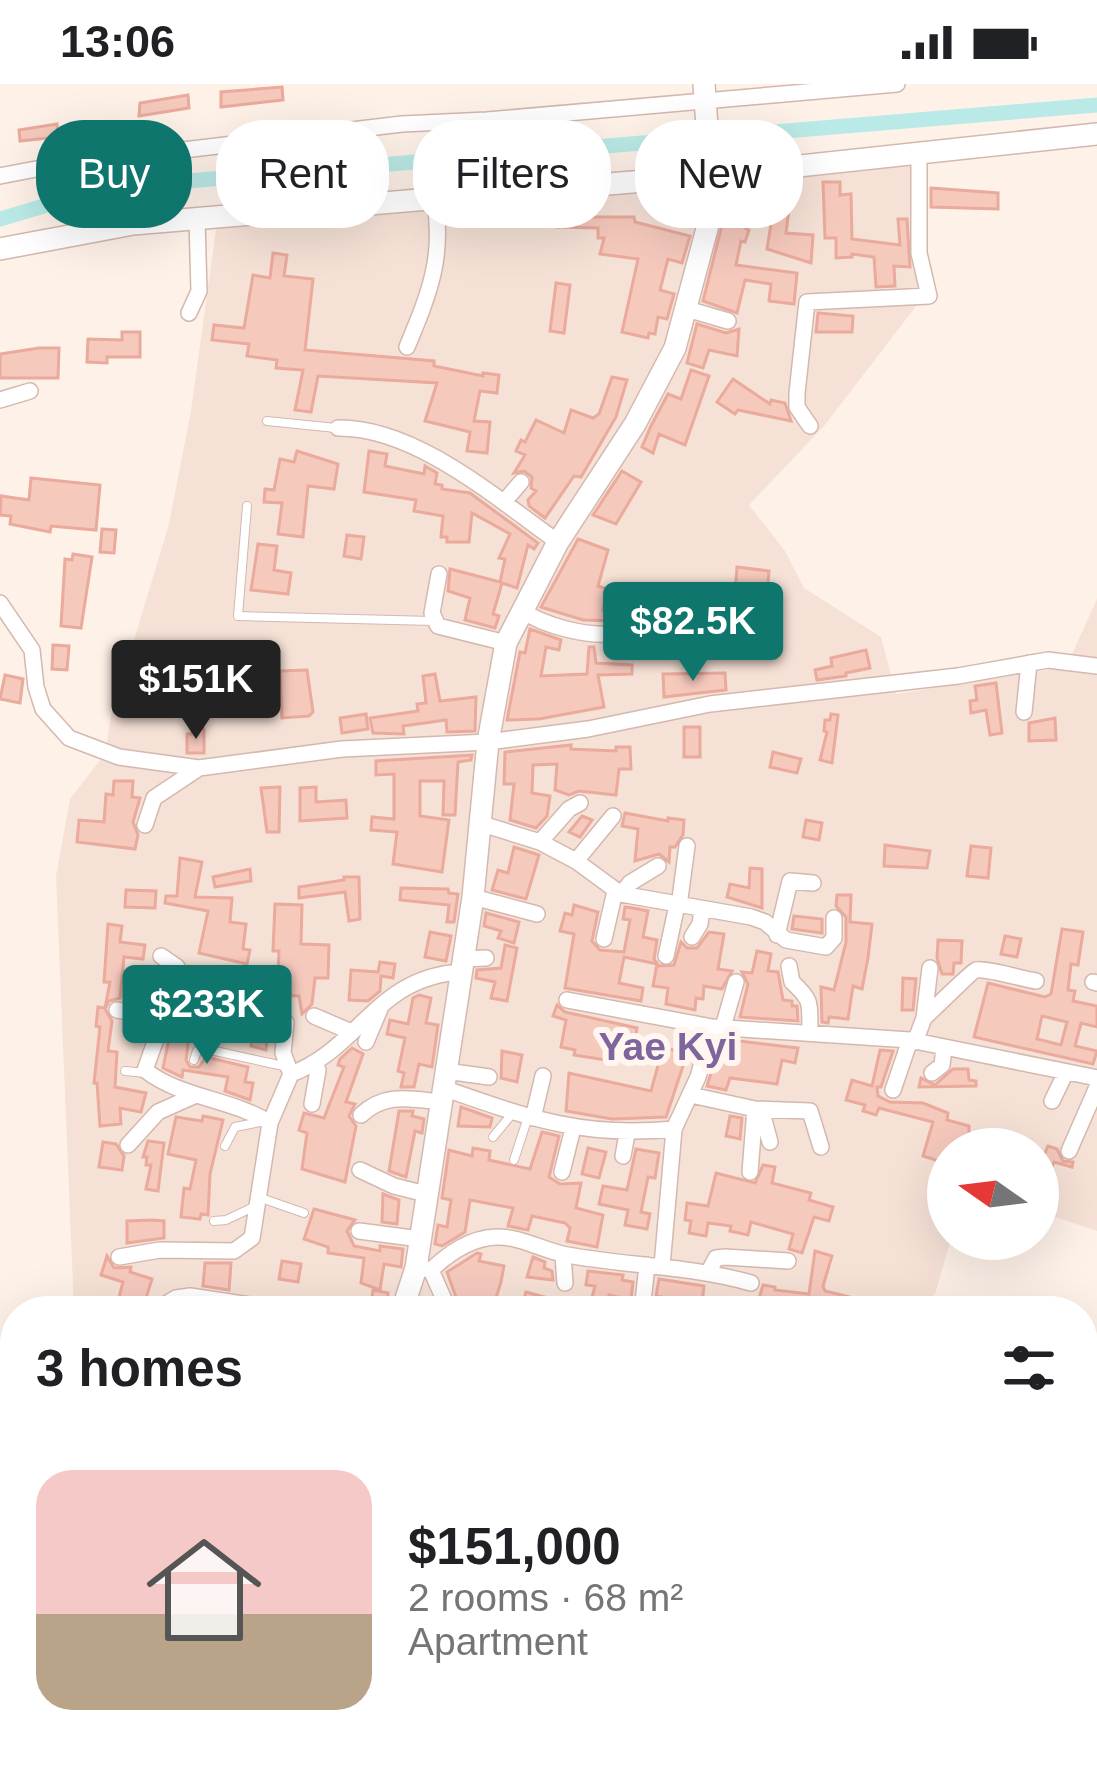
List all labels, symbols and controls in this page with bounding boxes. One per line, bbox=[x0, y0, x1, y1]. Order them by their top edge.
text: 13:06 bbox=[60, 16, 175, 67]
chip: Buy bbox=[36, 120, 192, 228]
chip: Rent bbox=[216, 120, 389, 228]
chip: Filters bbox=[413, 120, 611, 228]
chip: New bbox=[635, 120, 803, 228]
pin: $82.5K bbox=[595, 582, 791, 684]
text: $82.5K bbox=[630, 599, 756, 642]
pin: $151K bbox=[112, 640, 280, 742]
text: $151K bbox=[139, 657, 253, 700]
pin: $233K bbox=[123, 965, 291, 1067]
text: $233K bbox=[150, 982, 264, 1025]
district label: Yae Kyi bbox=[599, 1025, 737, 1068]
north arrow bbox=[927, 1128, 1059, 1260]
map controls bbox=[927, 1128, 1059, 1260]
icon: filters bbox=[996, 1335, 1062, 1401]
text: 3 homes bbox=[36, 1340, 243, 1397]
icon: home bbox=[132, 1518, 276, 1662]
text: $151,000 bbox=[408, 1518, 621, 1575]
text: 2 rooms · 68 m² bbox=[408, 1576, 683, 1619]
text: Apartment bbox=[408, 1620, 588, 1663]

